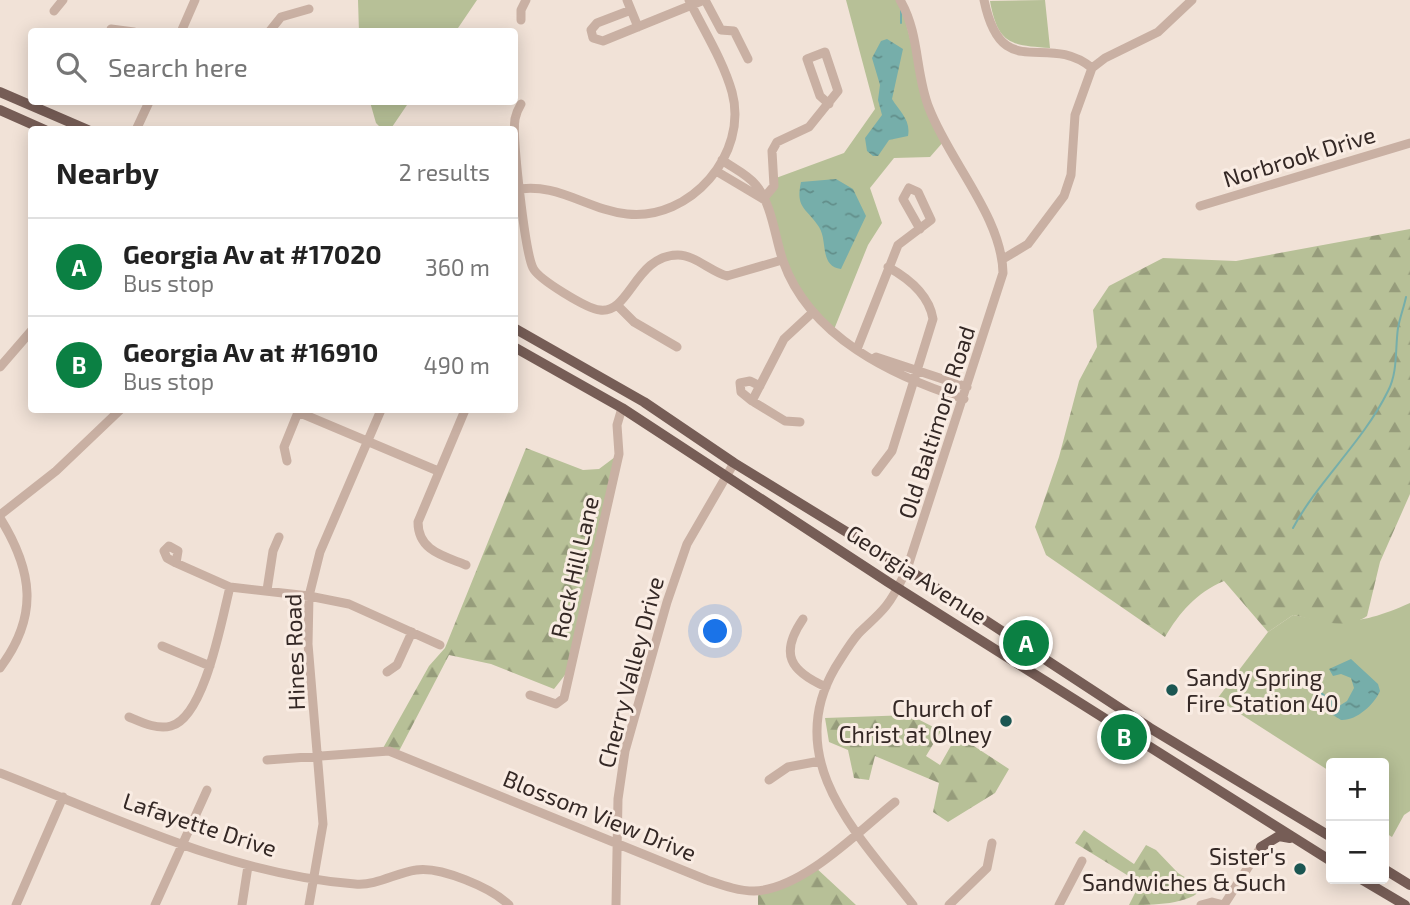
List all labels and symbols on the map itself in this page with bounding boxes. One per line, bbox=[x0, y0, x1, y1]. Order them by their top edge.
street label: Norbrook Drive bbox=[1219, 120, 1379, 192]
street label: Old Baltimore Road bbox=[892, 322, 980, 522]
street label: Rock Hill Lane bbox=[544, 493, 604, 641]
street label: Georgia Avenue bbox=[842, 518, 992, 630]
street label: Cherry Valley Drive bbox=[591, 573, 669, 771]
street label: Hines Road bbox=[278, 593, 310, 711]
your location bbox=[698, 614, 732, 648]
pin: A bbox=[1003, 617, 1049, 669]
place label: Sandy Spring Fire Station 40 bbox=[1186, 663, 1339, 717]
marker: Sandy Spring Fire Station 40 bbox=[1164, 682, 1180, 698]
place label: Church of Christ at Olney bbox=[838, 694, 993, 748]
pin: B bbox=[1101, 711, 1147, 763]
marker: Church of Christ at Olney bbox=[998, 713, 1014, 729]
street label: Blossom View Drive bbox=[499, 764, 701, 866]
street label: Lafayette Drive bbox=[120, 786, 280, 862]
place label: Sister's Sandwiches & Such bbox=[1082, 842, 1286, 896]
marker: Sister's Sandwiches & Such bbox=[1292, 861, 1308, 877]

